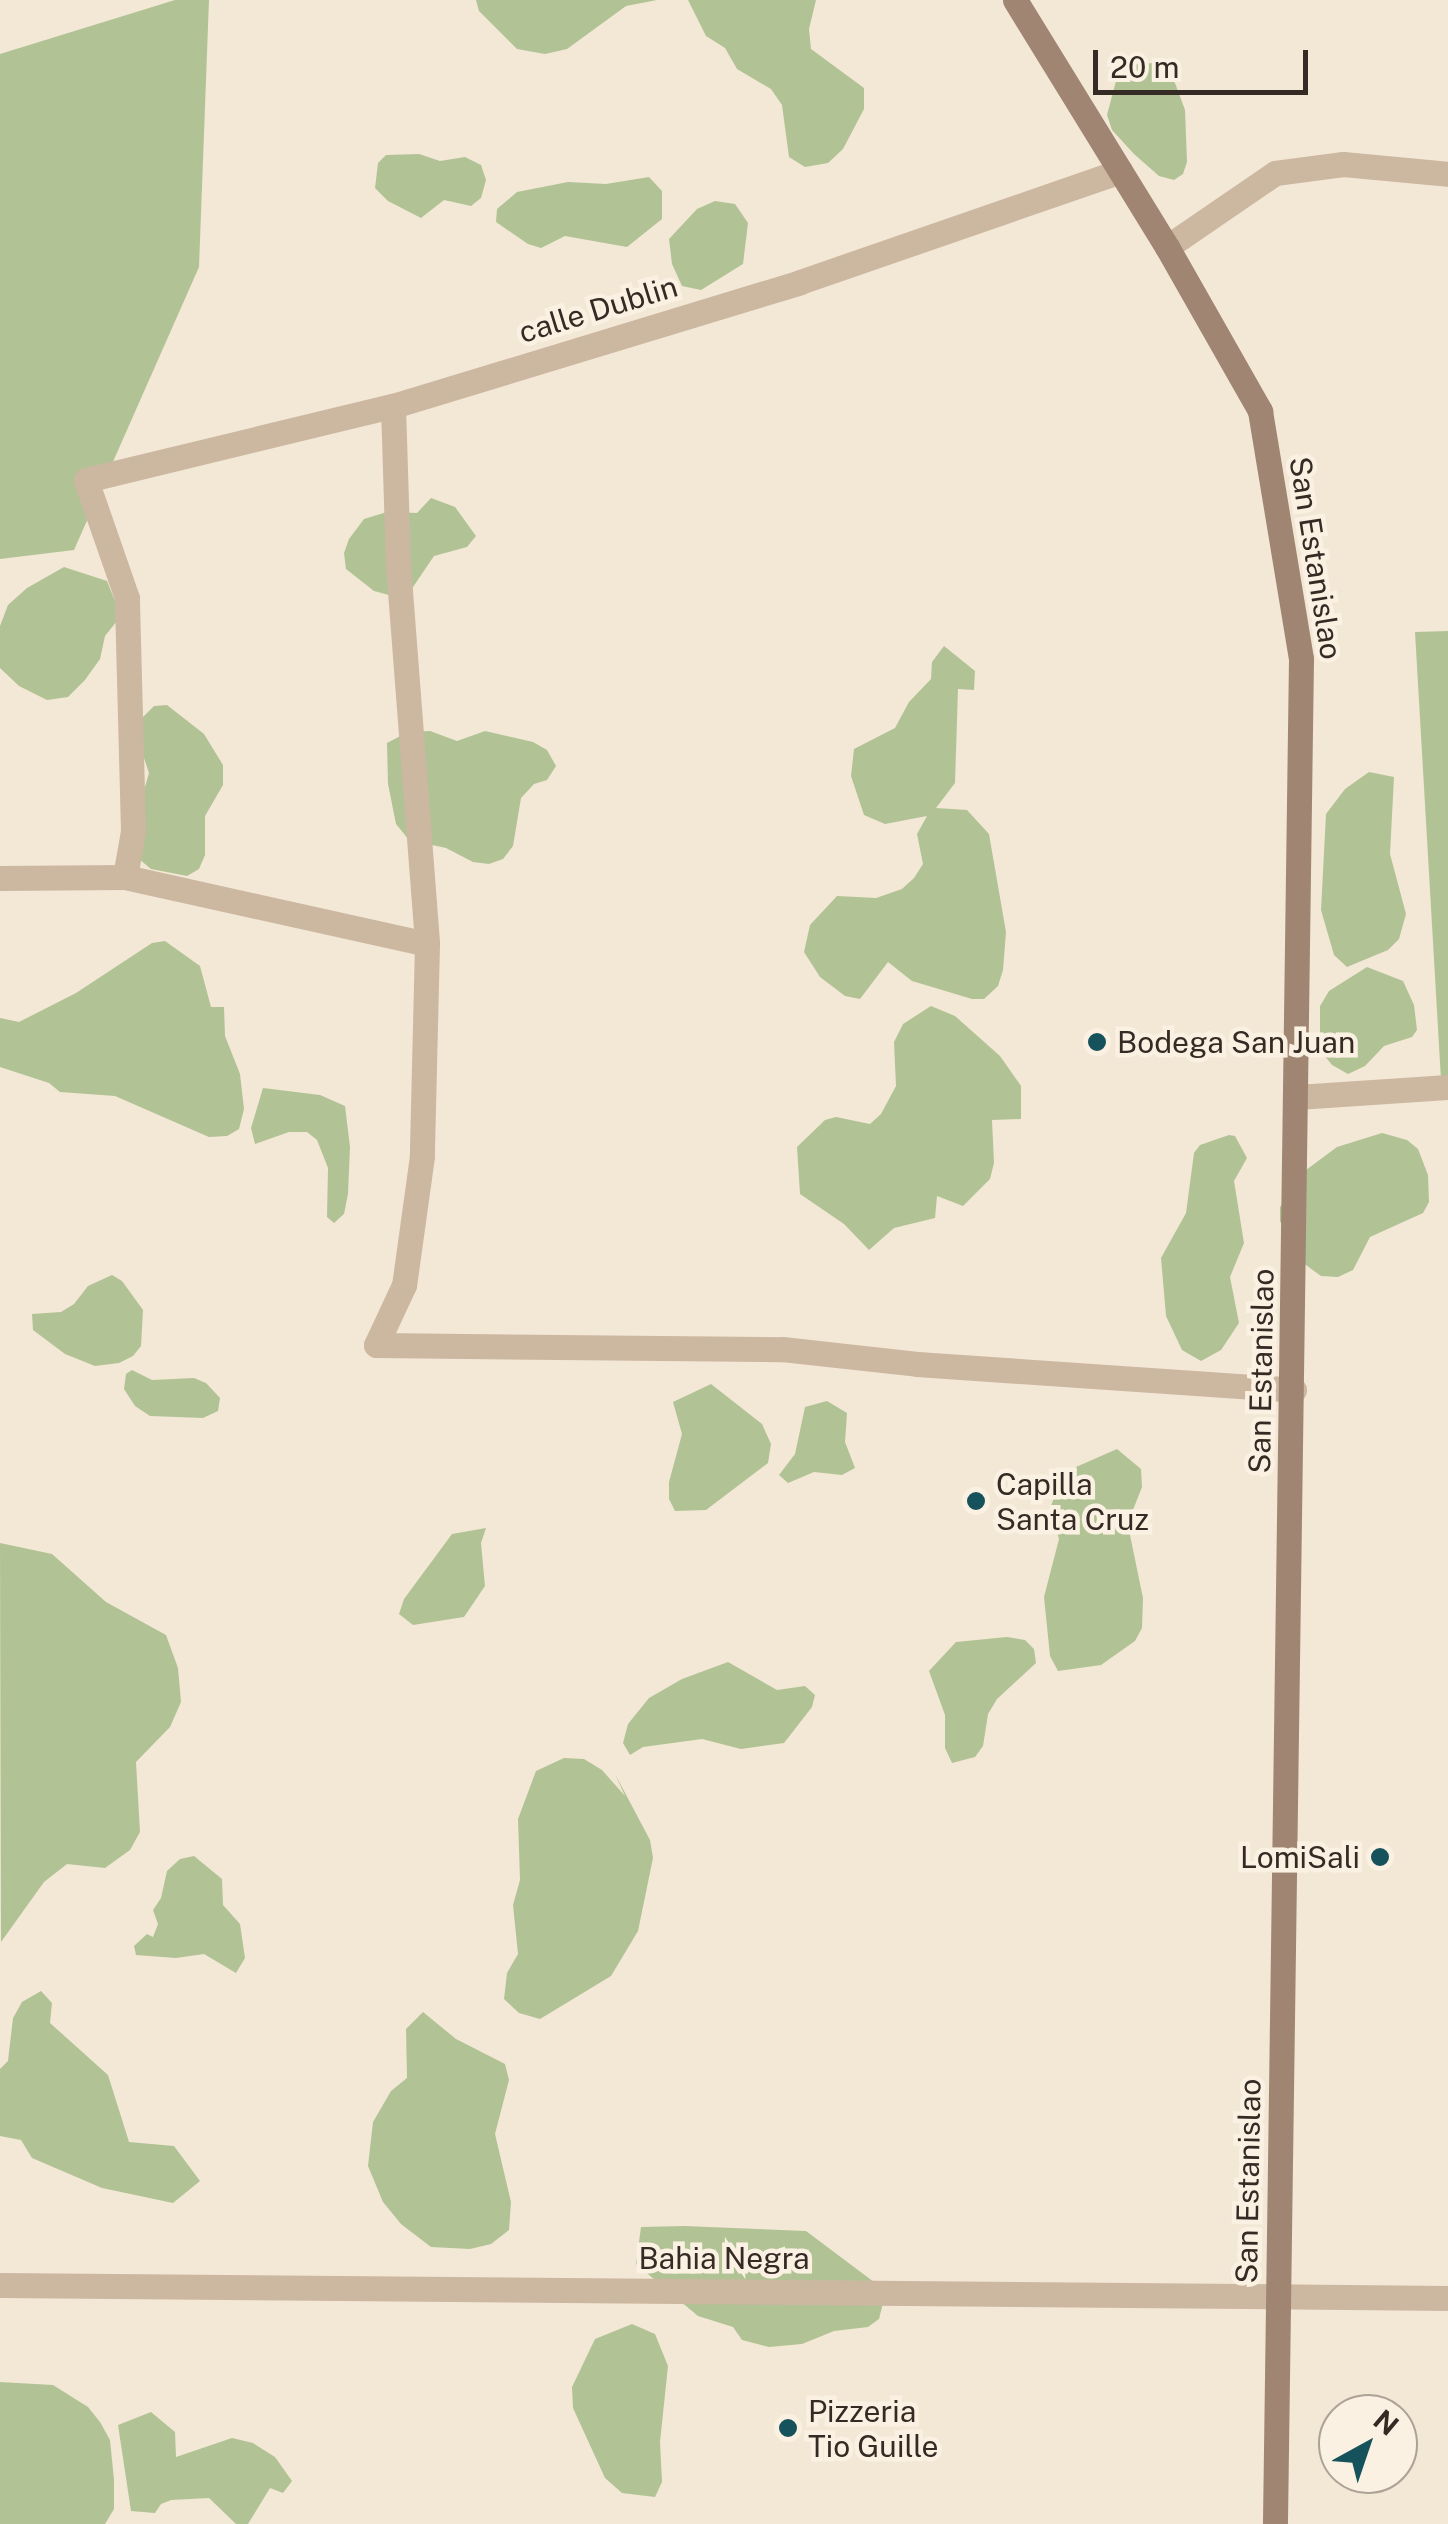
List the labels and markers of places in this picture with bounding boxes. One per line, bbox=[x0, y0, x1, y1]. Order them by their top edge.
place label: Bodega San Juan bbox=[1117, 1024, 1355, 1060]
marker: Bodega San Juan bbox=[1086, 1031, 1108, 1053]
place label: Capilla Santa Cruz bbox=[996, 1466, 1149, 1536]
marker: Capilla Santa Cruz bbox=[965, 1490, 987, 1512]
place label: LomiSali bbox=[1240, 1839, 1360, 1875]
marker: LomiSali bbox=[1369, 1846, 1391, 1868]
place label: Pizzeria Tio Guille bbox=[808, 2393, 939, 2464]
marker: Pizzeria Tio Guille bbox=[777, 2417, 799, 2439]

